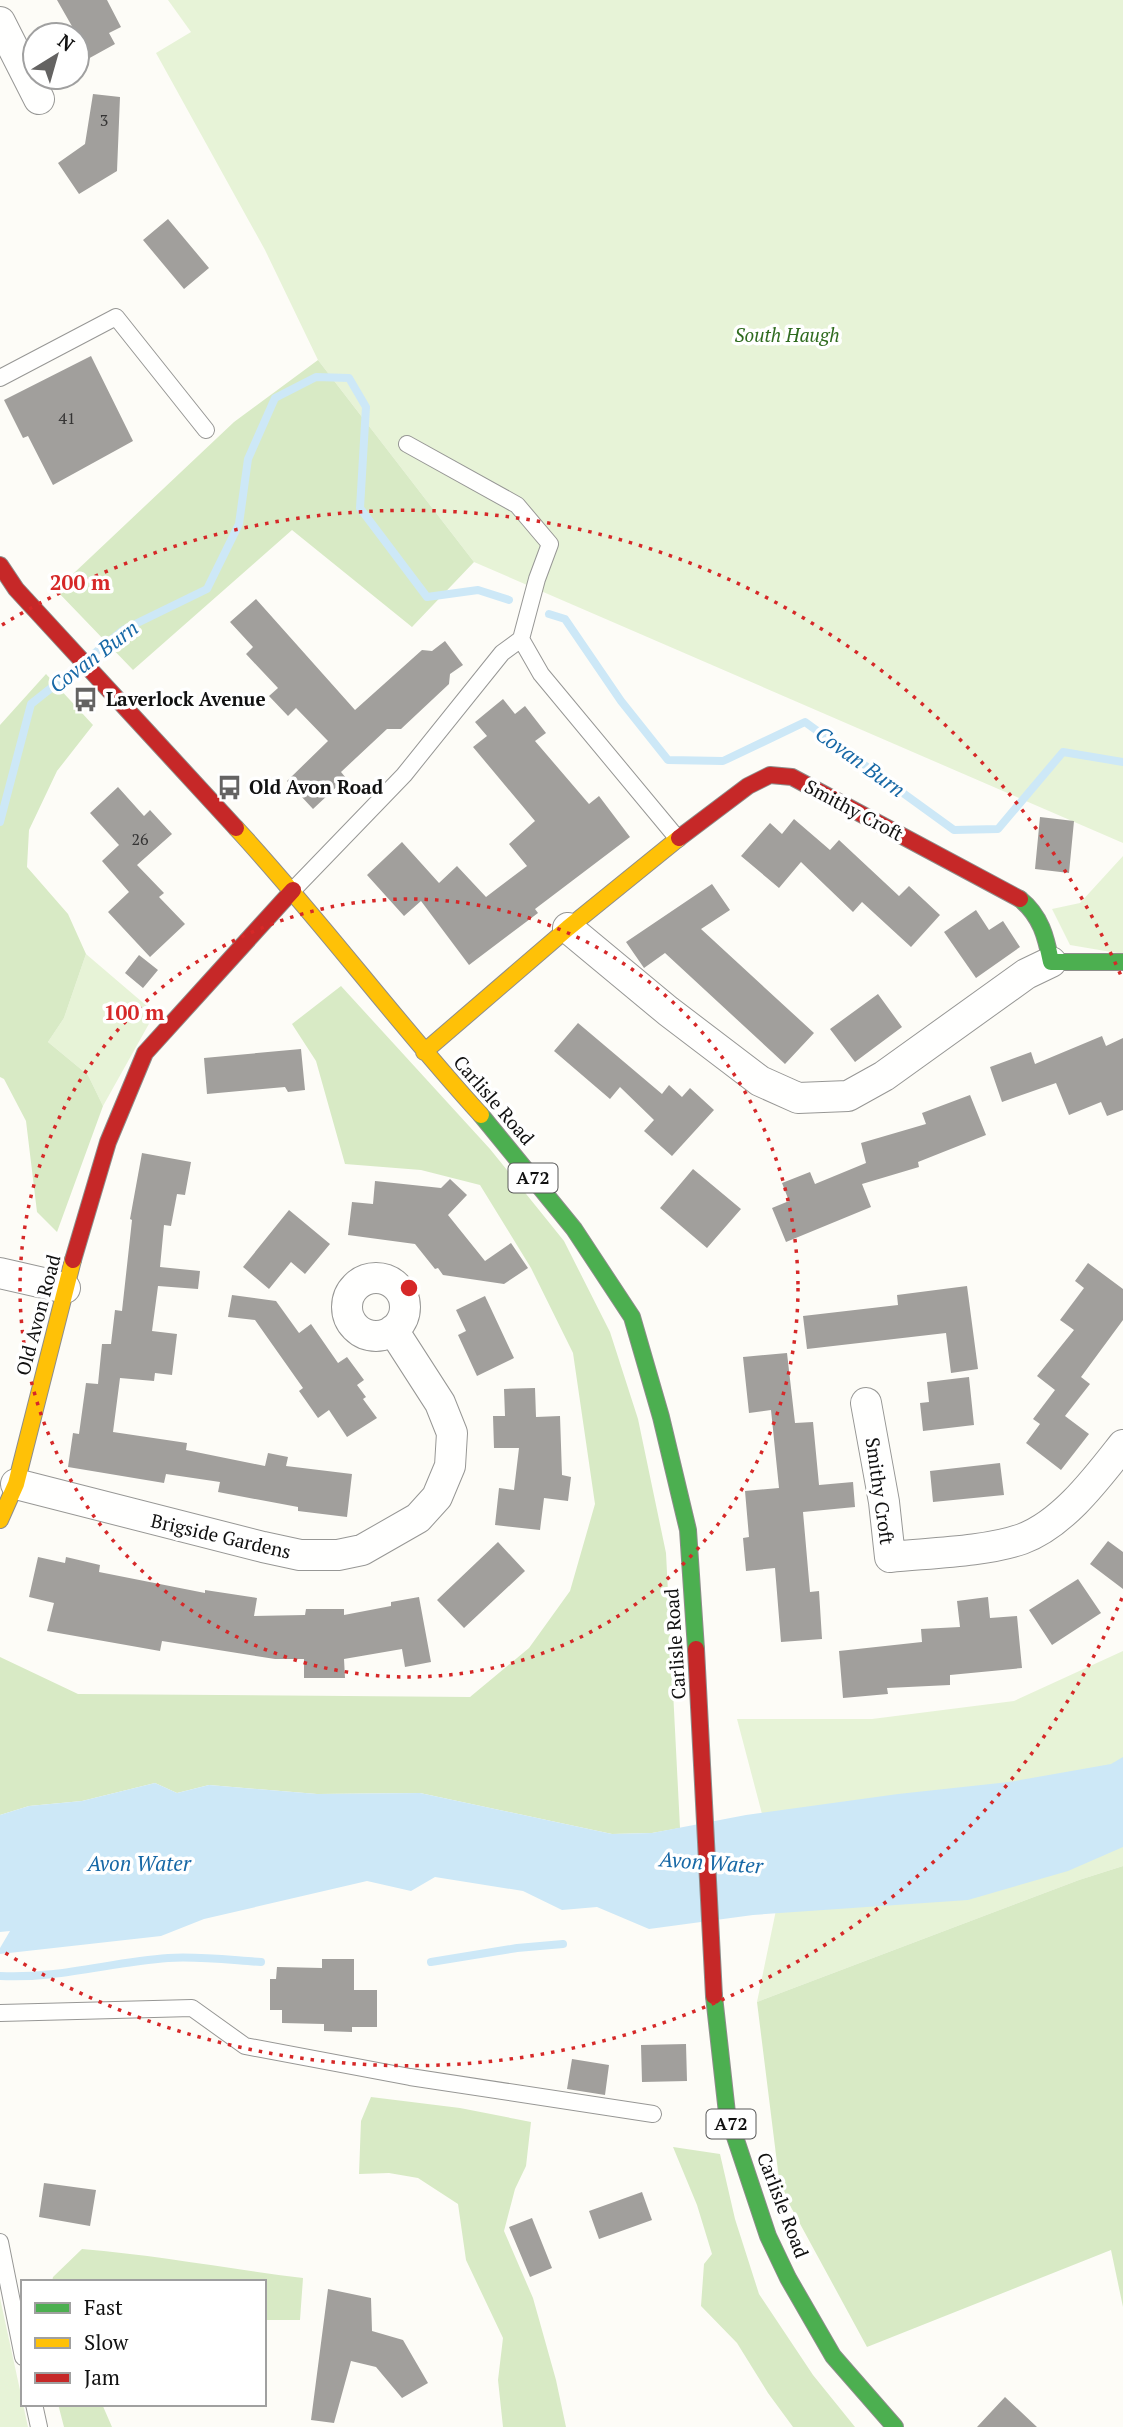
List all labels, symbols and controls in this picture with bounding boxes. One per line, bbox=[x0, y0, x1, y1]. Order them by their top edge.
north arrow bbox=[21, 21, 91, 91]
text: N bbox=[53, 28, 80, 57]
house number: 3 bbox=[100, 109, 108, 131]
park label: South Haugh bbox=[734, 322, 840, 347]
house number: 41 bbox=[58, 407, 76, 429]
text: 200 m bbox=[50, 568, 111, 596]
water label: Covan Burn bbox=[43, 614, 144, 699]
bus stop icon: Laverlock Avenue bbox=[72, 685, 100, 713]
place label: Laverlock Avenue bbox=[106, 686, 266, 711]
water label: Covan Burn bbox=[810, 719, 911, 803]
bus stop icon: Old Avon Road bbox=[215, 773, 243, 801]
street label: Smithy Croft bbox=[801, 773, 908, 846]
place label: Old Avon Road bbox=[249, 774, 384, 799]
house number: 26 bbox=[131, 828, 149, 850]
text: 100 m bbox=[104, 998, 165, 1026]
street label: Carlisle Road bbox=[449, 1050, 541, 1150]
road number: A72 bbox=[508, 1163, 558, 1192]
street label: Old Avon Road bbox=[9, 1251, 66, 1378]
centre of rings bbox=[397, 1276, 421, 1300]
street label: Smithy Croft bbox=[861, 1436, 900, 1546]
street label: Brigside Gardens bbox=[149, 1507, 294, 1564]
street label: Carlisle Road bbox=[658, 1587, 691, 1700]
water label: Avon Water bbox=[656, 1844, 765, 1880]
water label: Avon Water bbox=[85, 1849, 192, 1877]
road number: A72 bbox=[706, 2110, 756, 2138]
street label: Carlisle Road bbox=[752, 2148, 815, 2262]
legend bbox=[21, 2280, 266, 2406]
text: Fast bbox=[84, 2293, 123, 2321]
text: Slow bbox=[84, 2328, 129, 2356]
text: Jam bbox=[84, 2363, 120, 2391]

